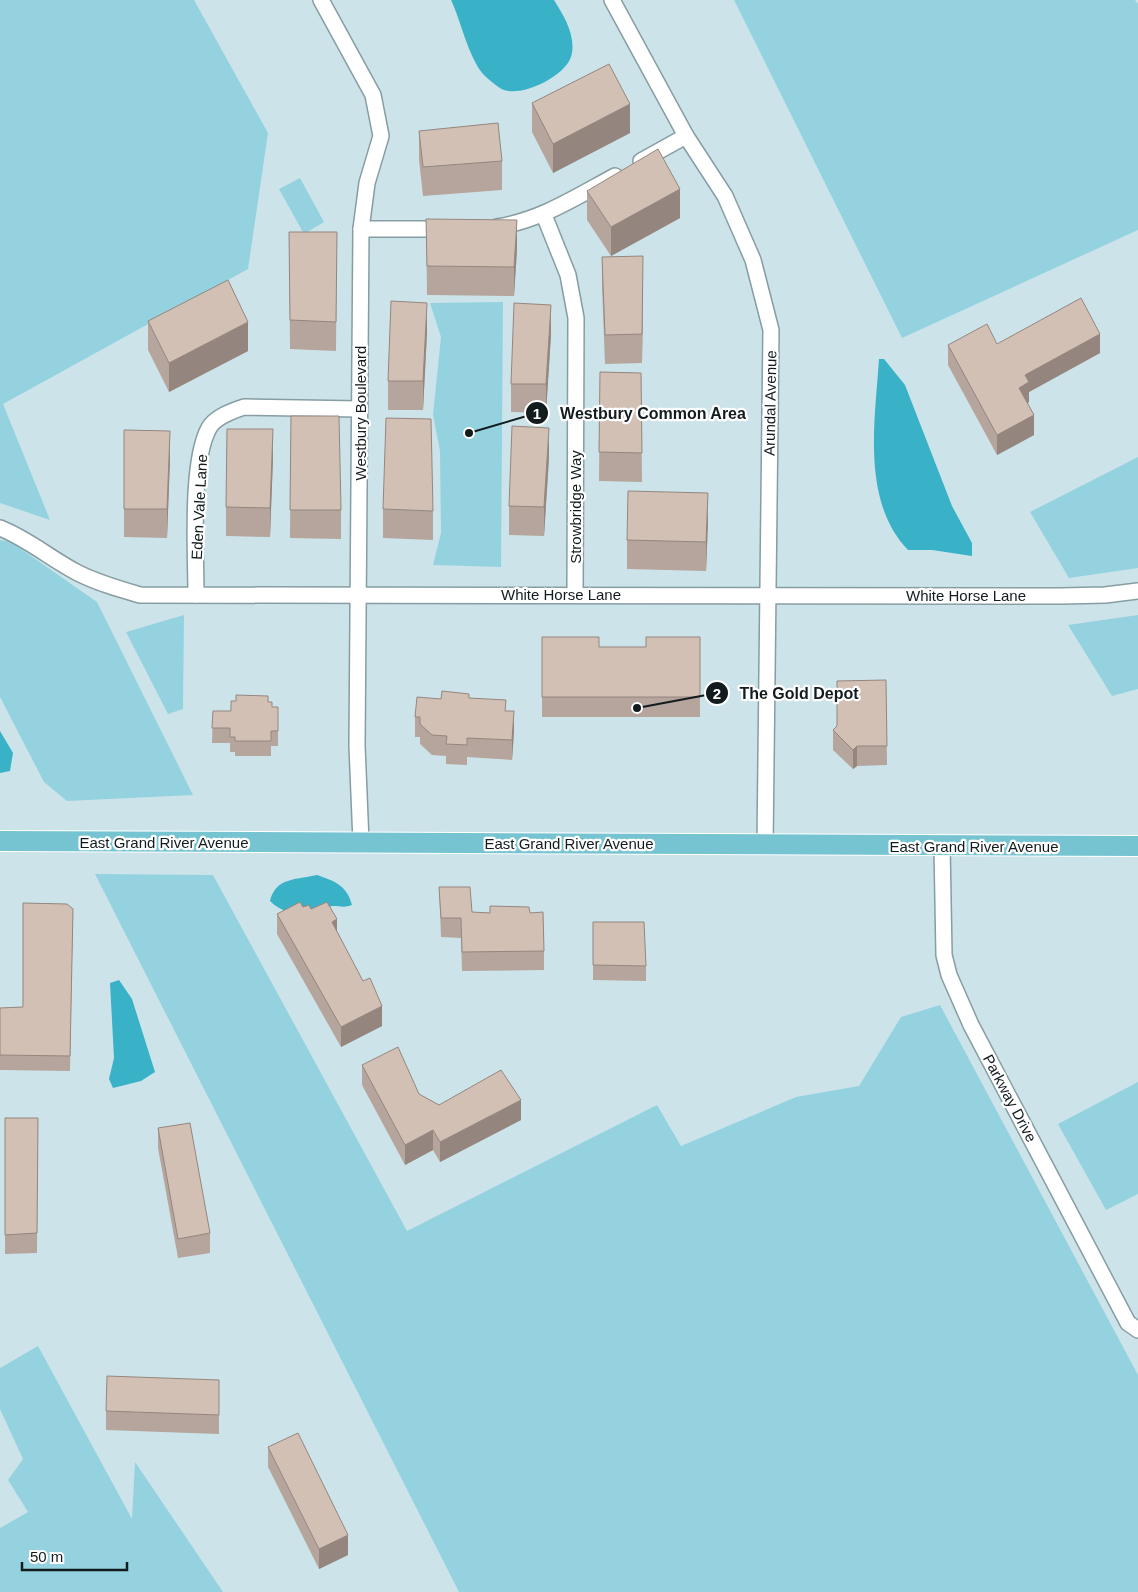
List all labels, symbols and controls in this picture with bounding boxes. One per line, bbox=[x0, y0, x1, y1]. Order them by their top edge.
street label: Westbury Boulevard bbox=[352, 346, 369, 480]
street label: Arundal Avenue bbox=[761, 350, 779, 456]
callout: Westbury Common Area bbox=[525, 398, 756, 429]
text: 1 bbox=[533, 405, 541, 422]
text: Westbury Common Area bbox=[560, 405, 746, 422]
street label: Strowbridge Way bbox=[567, 450, 584, 564]
street label: Eden Vale Lane bbox=[188, 454, 210, 560]
street label: White Horse Lane bbox=[501, 586, 621, 603]
street label: White Horse Lane bbox=[906, 587, 1026, 604]
callout: The Gold Depot bbox=[705, 678, 869, 709]
text: 2 bbox=[713, 685, 721, 702]
text: The Gold Depot bbox=[739, 685, 859, 702]
street label: East Grand River Avenue bbox=[80, 834, 248, 851]
street label: East Grand River Avenue bbox=[485, 835, 653, 852]
street label: East Grand River Avenue bbox=[890, 838, 1058, 855]
street label: Parkway Drive bbox=[980, 1051, 1040, 1145]
scale bar bbox=[22, 1540, 128, 1572]
text: 50 m bbox=[30, 1548, 63, 1565]

